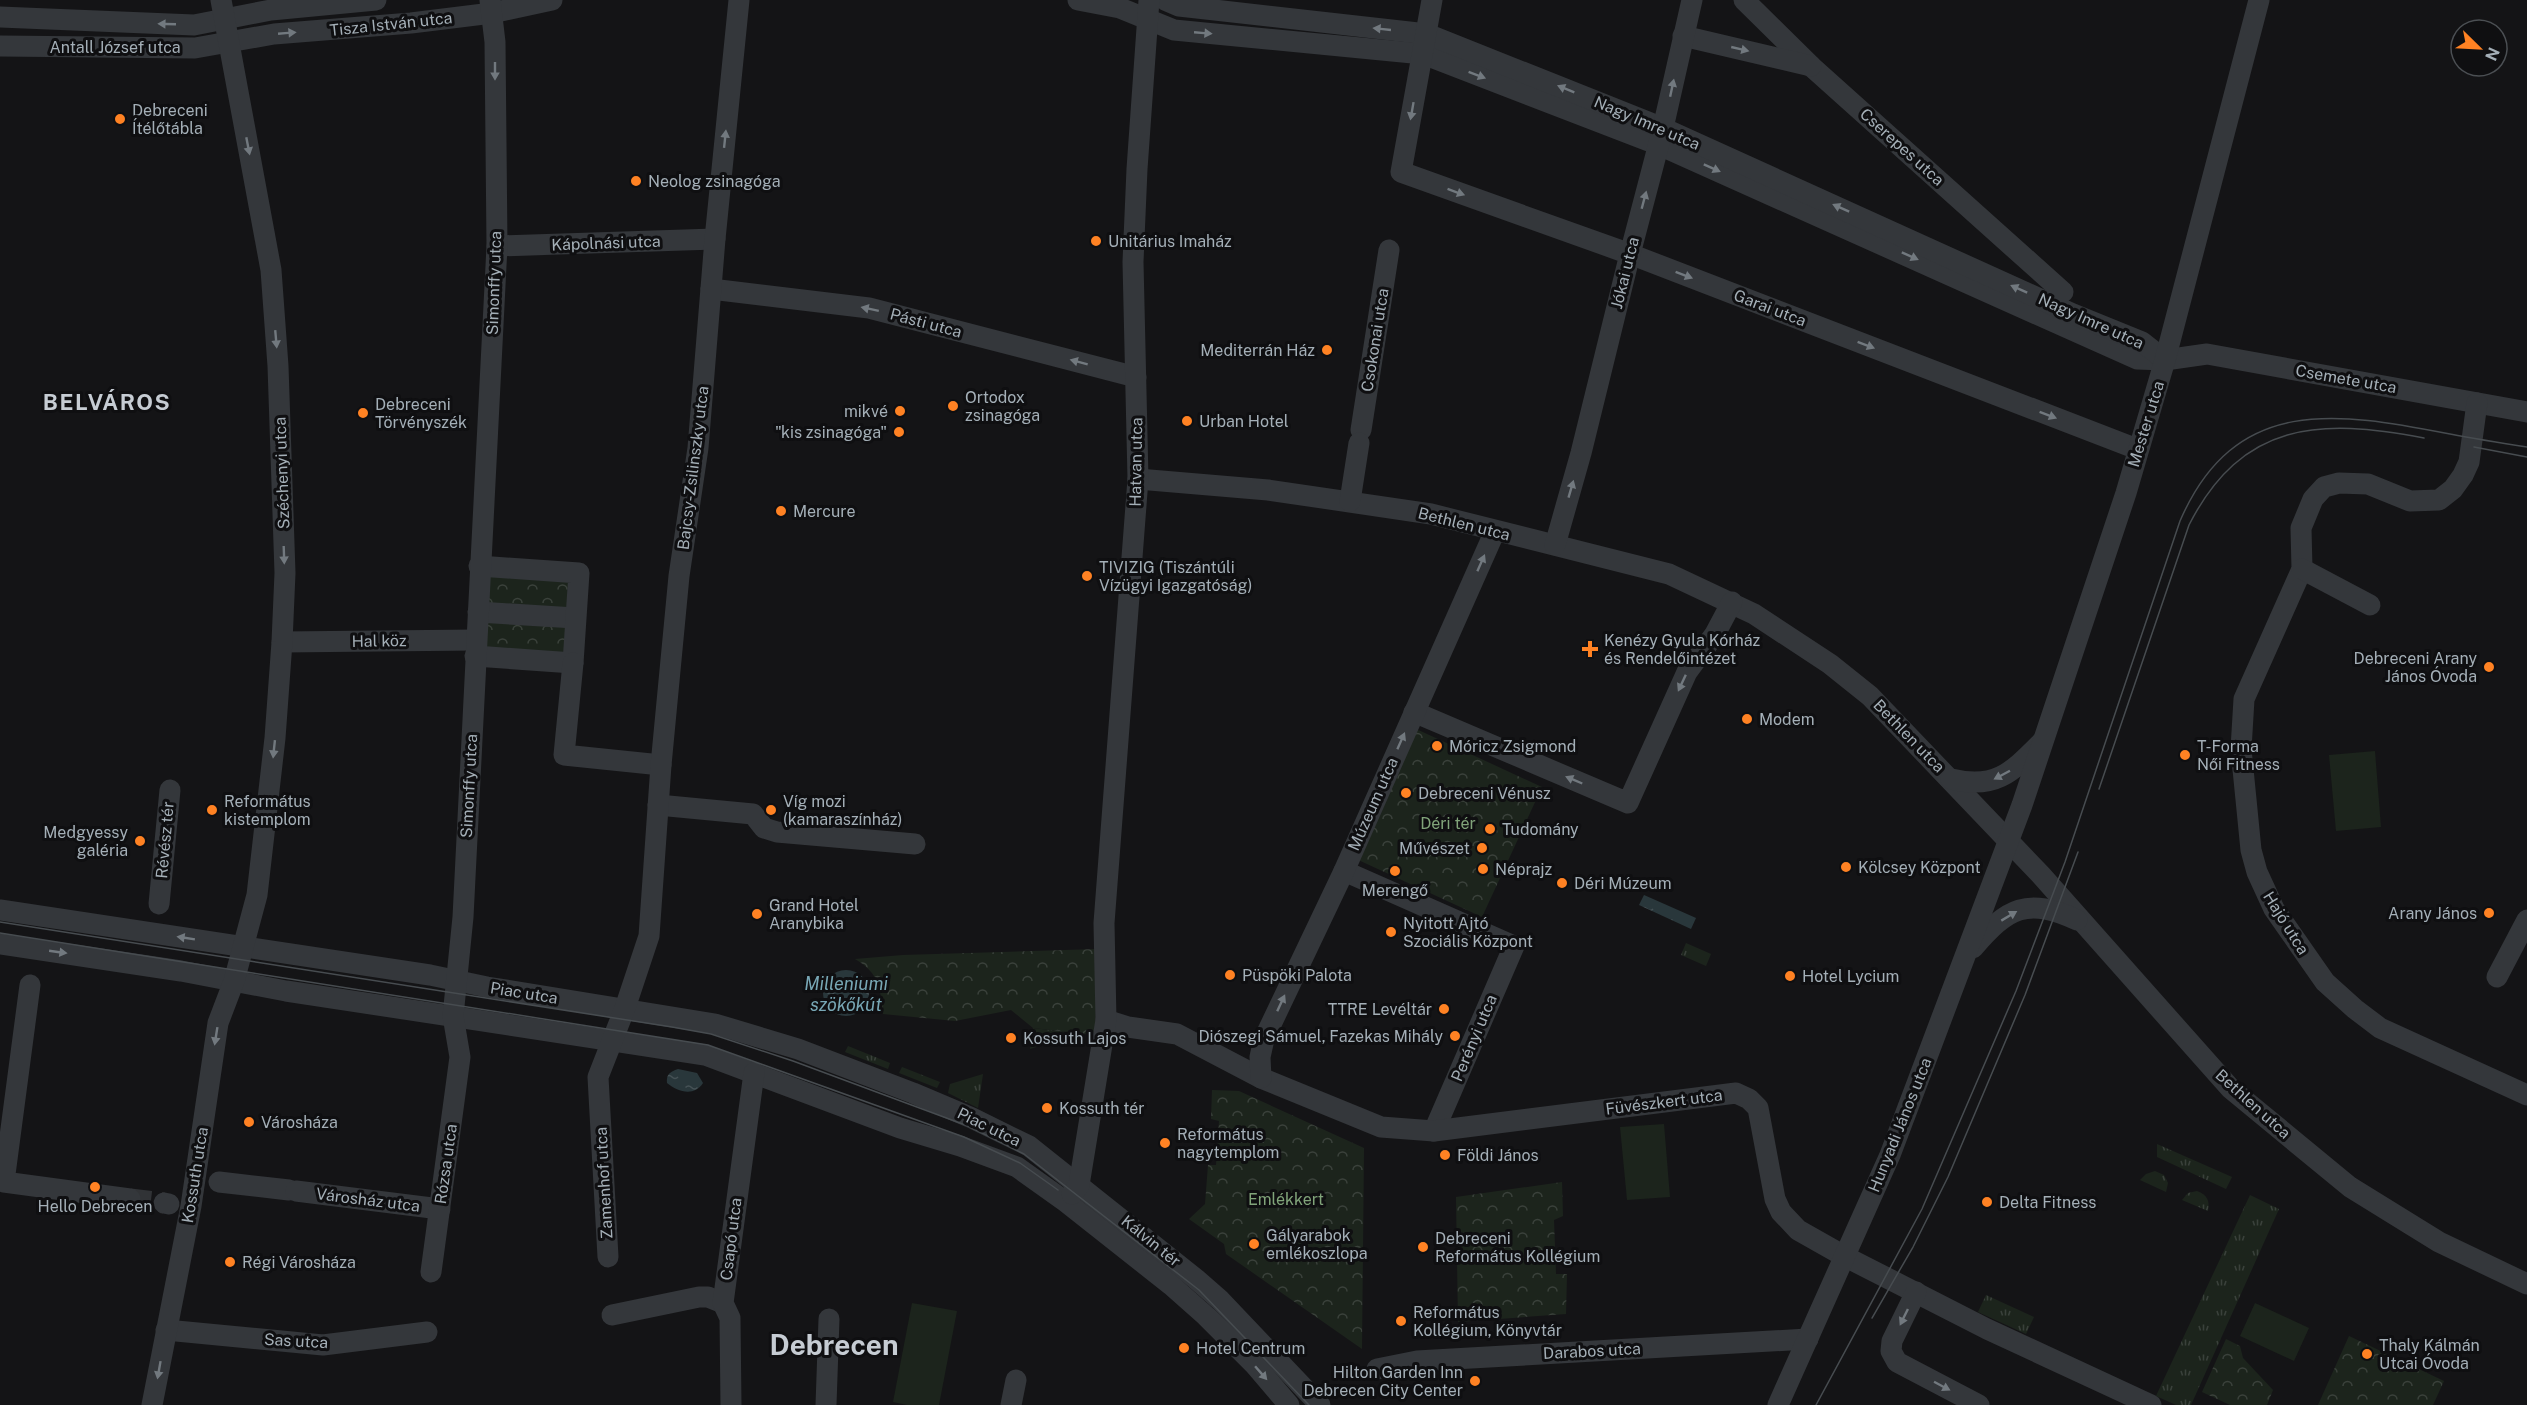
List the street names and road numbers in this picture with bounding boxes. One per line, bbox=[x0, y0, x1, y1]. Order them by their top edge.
street label: Tisza István utca bbox=[329, 8, 453, 40]
street label: Antall József utca bbox=[49, 38, 181, 57]
street label: Nagy Imre utca bbox=[1591, 92, 1703, 154]
street label: Cserepes utca bbox=[1856, 104, 1948, 190]
street label: Simonffy utca bbox=[483, 231, 505, 335]
street label: Kápolnási utca bbox=[551, 232, 661, 254]
street label: Jókai utca bbox=[1607, 235, 1643, 311]
street label: Garai utca bbox=[1731, 286, 1809, 330]
street label: Csokonai utca bbox=[1357, 287, 1393, 393]
street label: Nagy Imre utca bbox=[2035, 289, 2147, 353]
street label: Pásti utca bbox=[888, 304, 964, 342]
street label: Csemete utca bbox=[2294, 361, 2398, 397]
street label: Mester utca bbox=[2124, 379, 2168, 469]
street label: Bajcsy-Zsilinszky utca bbox=[674, 385, 712, 551]
street label: Széchenyi utca bbox=[271, 417, 293, 529]
street label: Hatvan utca bbox=[1126, 417, 1146, 507]
street label: Bethlen utca bbox=[1416, 503, 1512, 545]
street label: Hal köz bbox=[351, 631, 407, 651]
street label: Bethlen utca bbox=[1869, 695, 1949, 777]
street label: Simonffy utca bbox=[457, 733, 481, 839]
street label: Múzeum utca bbox=[1344, 754, 1402, 854]
street label: Révész tér bbox=[152, 801, 178, 879]
street label: Hajó utca bbox=[2259, 888, 2313, 958]
street label: Piac utca bbox=[489, 978, 559, 1008]
street label: Perényi utca bbox=[1447, 992, 1501, 1084]
street label: Hunyadi János utca bbox=[1864, 1055, 1936, 1195]
street label: Bethlen utca bbox=[2212, 1065, 2294, 1143]
street label: Füvészkert utca bbox=[1604, 1085, 1724, 1119]
street label: Piac utca bbox=[954, 1104, 1024, 1150]
street label: Rózsa utca bbox=[431, 1123, 461, 1205]
street label: Kossuth utca bbox=[178, 1126, 212, 1224]
street label: Zamenhof utca bbox=[592, 1126, 616, 1240]
street label: Városház utca bbox=[315, 1184, 421, 1216]
street label: Csapó utca bbox=[717, 1197, 745, 1281]
street label: Kálvin tér bbox=[1118, 1211, 1184, 1271]
street label: Sas utca bbox=[263, 1330, 329, 1352]
street label: Darabos utca bbox=[1543, 1339, 1641, 1363]

